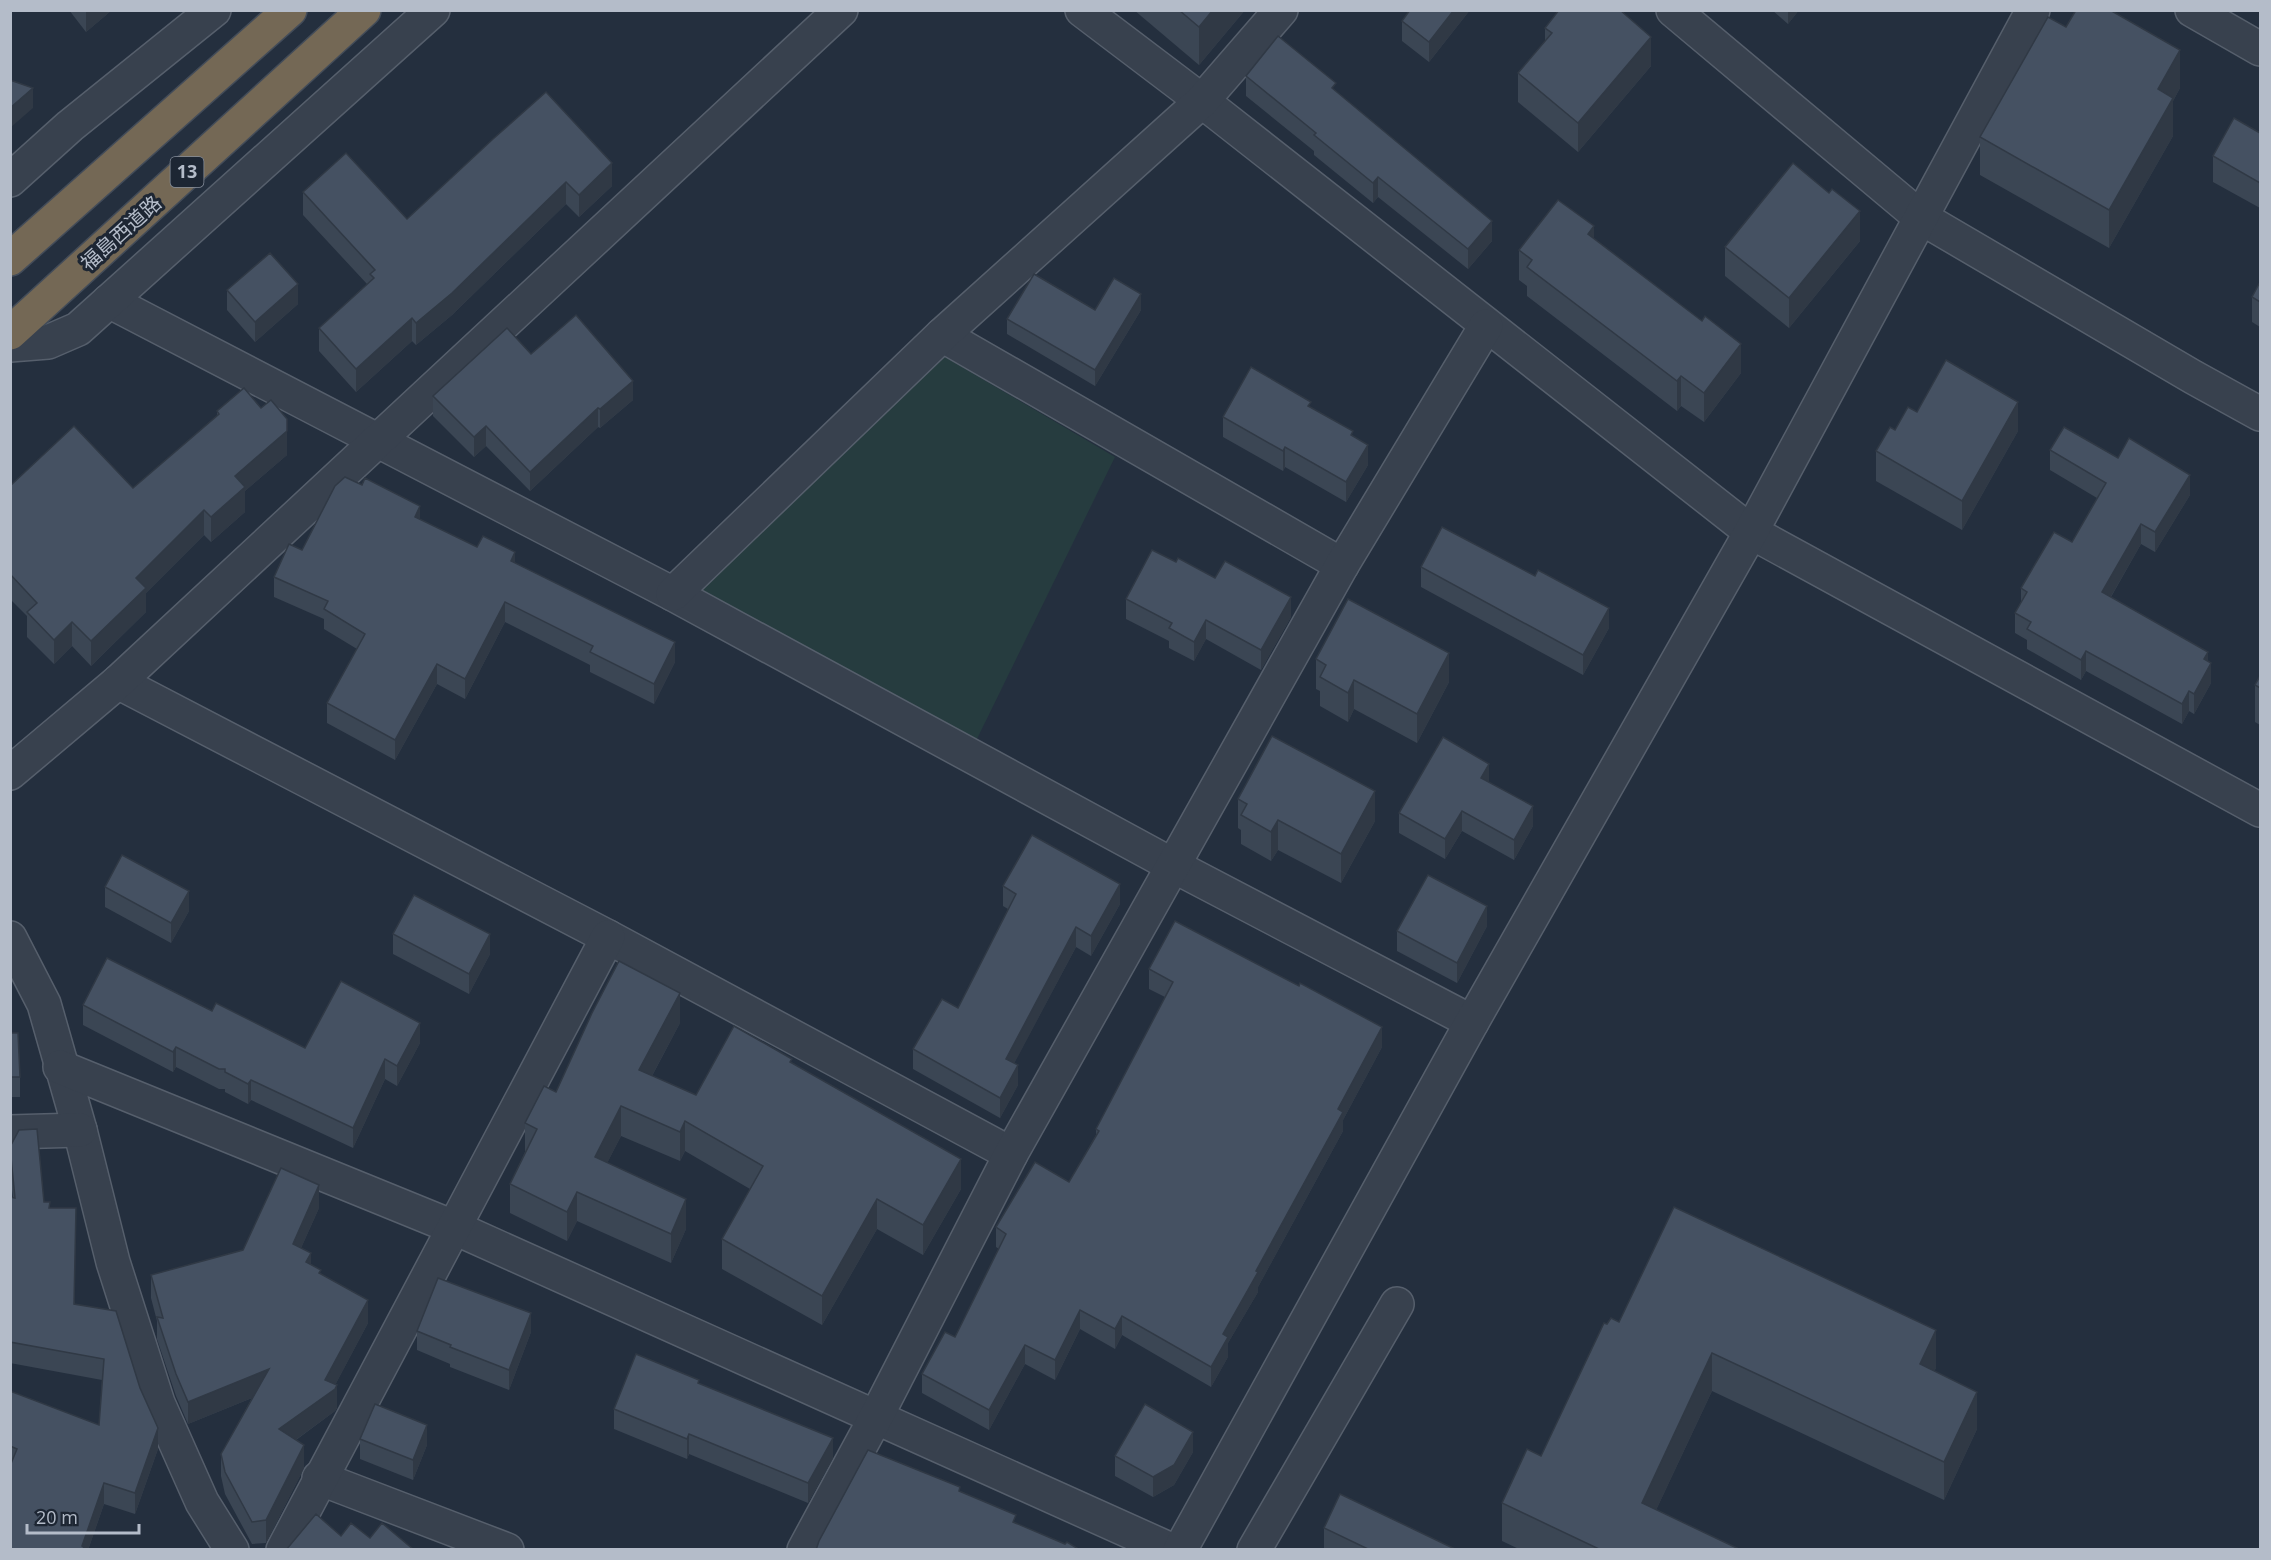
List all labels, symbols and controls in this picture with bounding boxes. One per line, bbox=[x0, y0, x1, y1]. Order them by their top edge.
road number: 13 bbox=[170, 157, 204, 187]
street label: 福島西道路 bbox=[74, 189, 167, 276]
scale bar bbox=[27, 1497, 140, 1535]
text: 20 m bbox=[36, 1505, 78, 1529]

